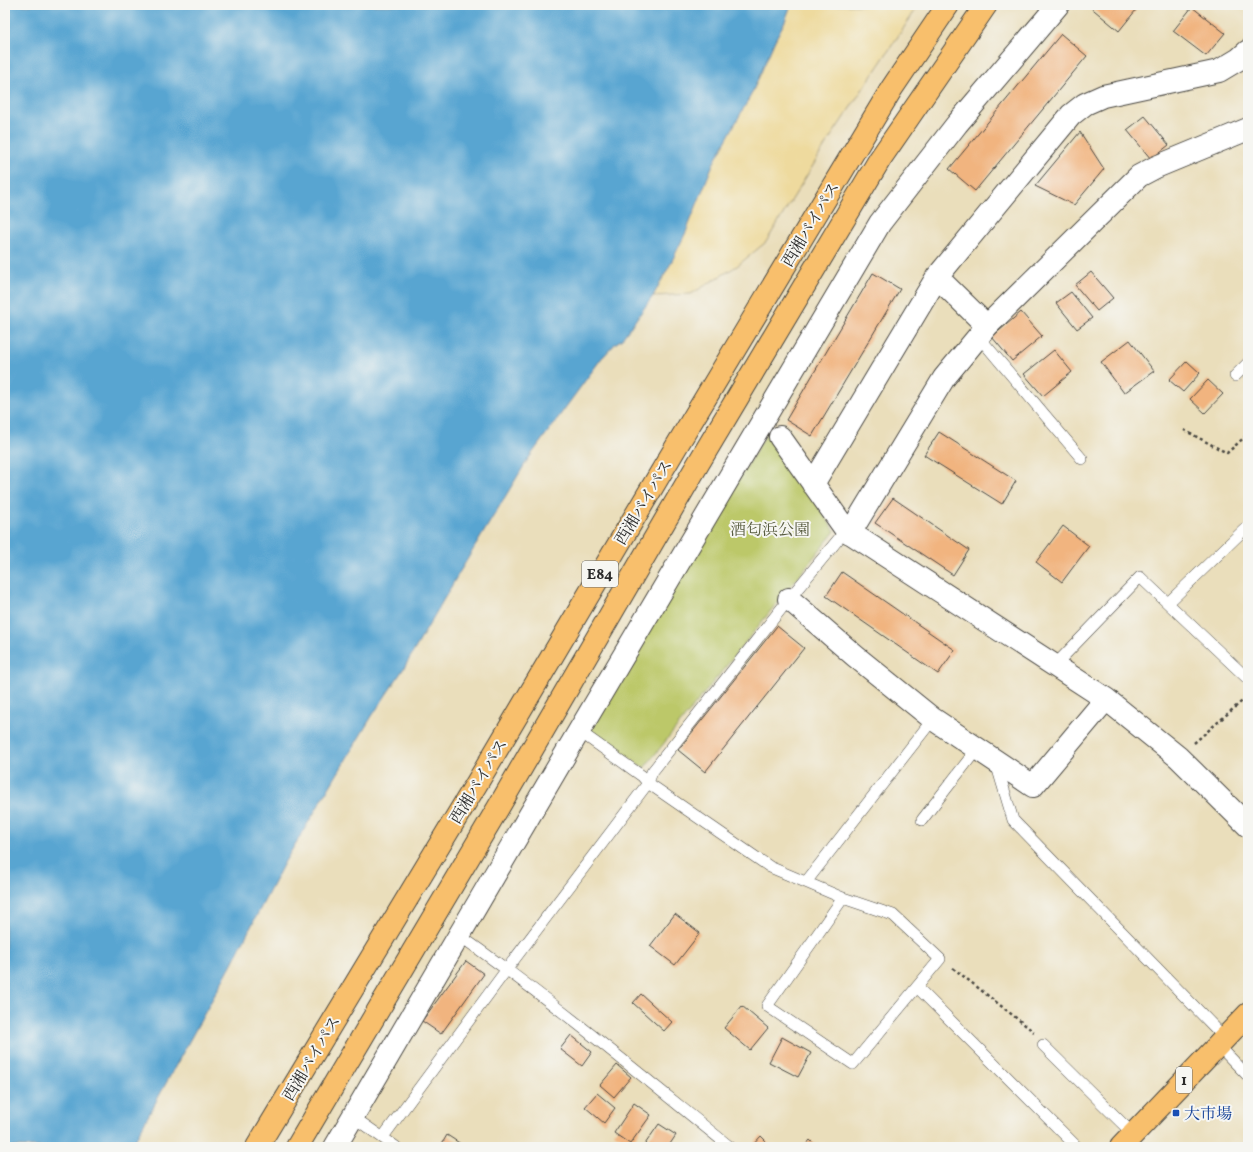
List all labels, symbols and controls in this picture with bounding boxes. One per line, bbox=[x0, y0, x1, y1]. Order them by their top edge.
street label: 西湘バイパス bbox=[778, 178, 846, 272]
street label: 西湘バイパス bbox=[611, 456, 679, 550]
park label: 酒匂浜公園 bbox=[730, 520, 810, 542]
road number: E84 bbox=[582, 561, 618, 587]
street label: 西湘バイパス bbox=[446, 735, 514, 829]
street label: 西湘バイパス bbox=[279, 1012, 347, 1106]
road number: 1 bbox=[1176, 1067, 1192, 1093]
place label: 大市場 bbox=[1184, 1104, 1232, 1126]
marker: 大市場 bbox=[1171, 1108, 1181, 1118]

